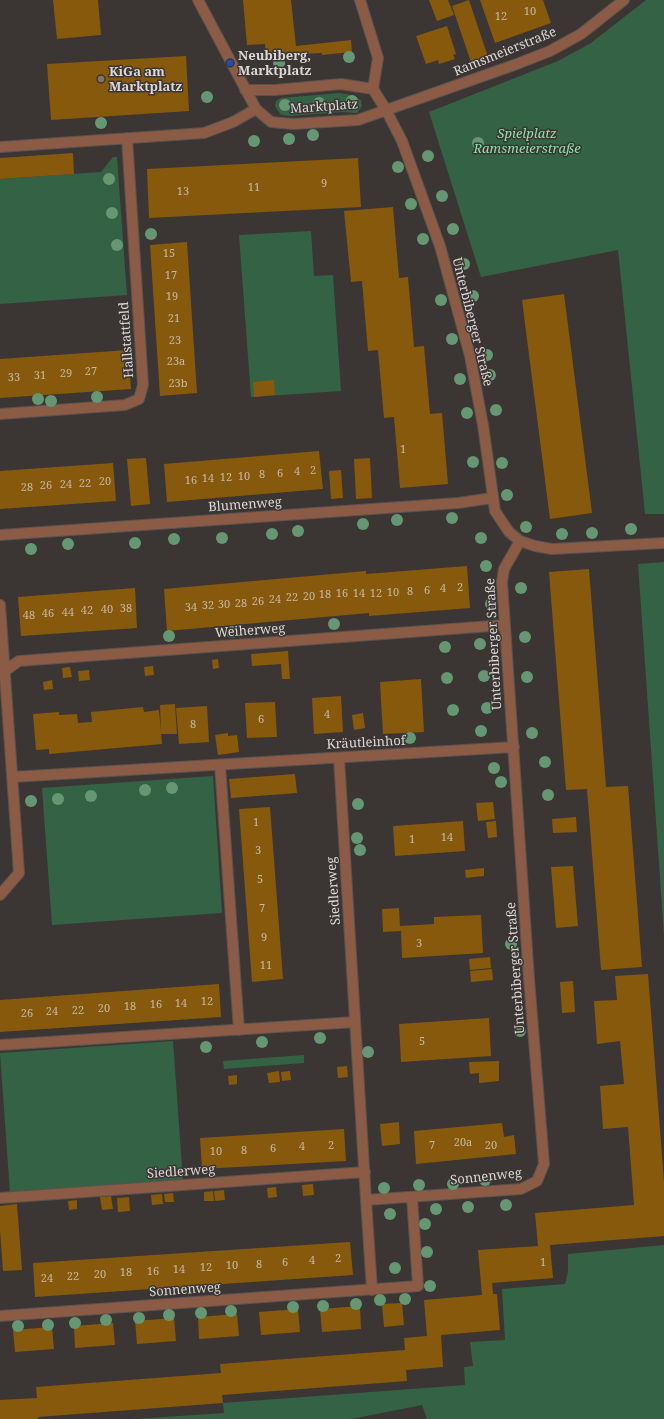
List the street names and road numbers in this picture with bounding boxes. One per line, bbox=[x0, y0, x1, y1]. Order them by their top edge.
street label: Ramsmeierstraße bbox=[451, 24, 559, 80]
street label: Marktplatz bbox=[289, 97, 359, 117]
street label: Unterbiberger Straße bbox=[448, 256, 496, 388]
street label: Hallstattfeld bbox=[117, 301, 137, 379]
street label: Blumenweg bbox=[208, 495, 282, 515]
street label: Unterbiberger Straße bbox=[483, 578, 505, 710]
street label: Weiherweg bbox=[214, 621, 286, 641]
street label: Kräutleinhof bbox=[326, 733, 406, 753]
street label: Siedlerweg bbox=[324, 856, 344, 926]
street label: Unterbiberger Straße bbox=[504, 902, 528, 1034]
street label: Siedlerweg bbox=[146, 1162, 216, 1182]
street label: Sonnenweg bbox=[449, 1165, 523, 1189]
street label: Sonnenweg bbox=[149, 1280, 221, 1300]

